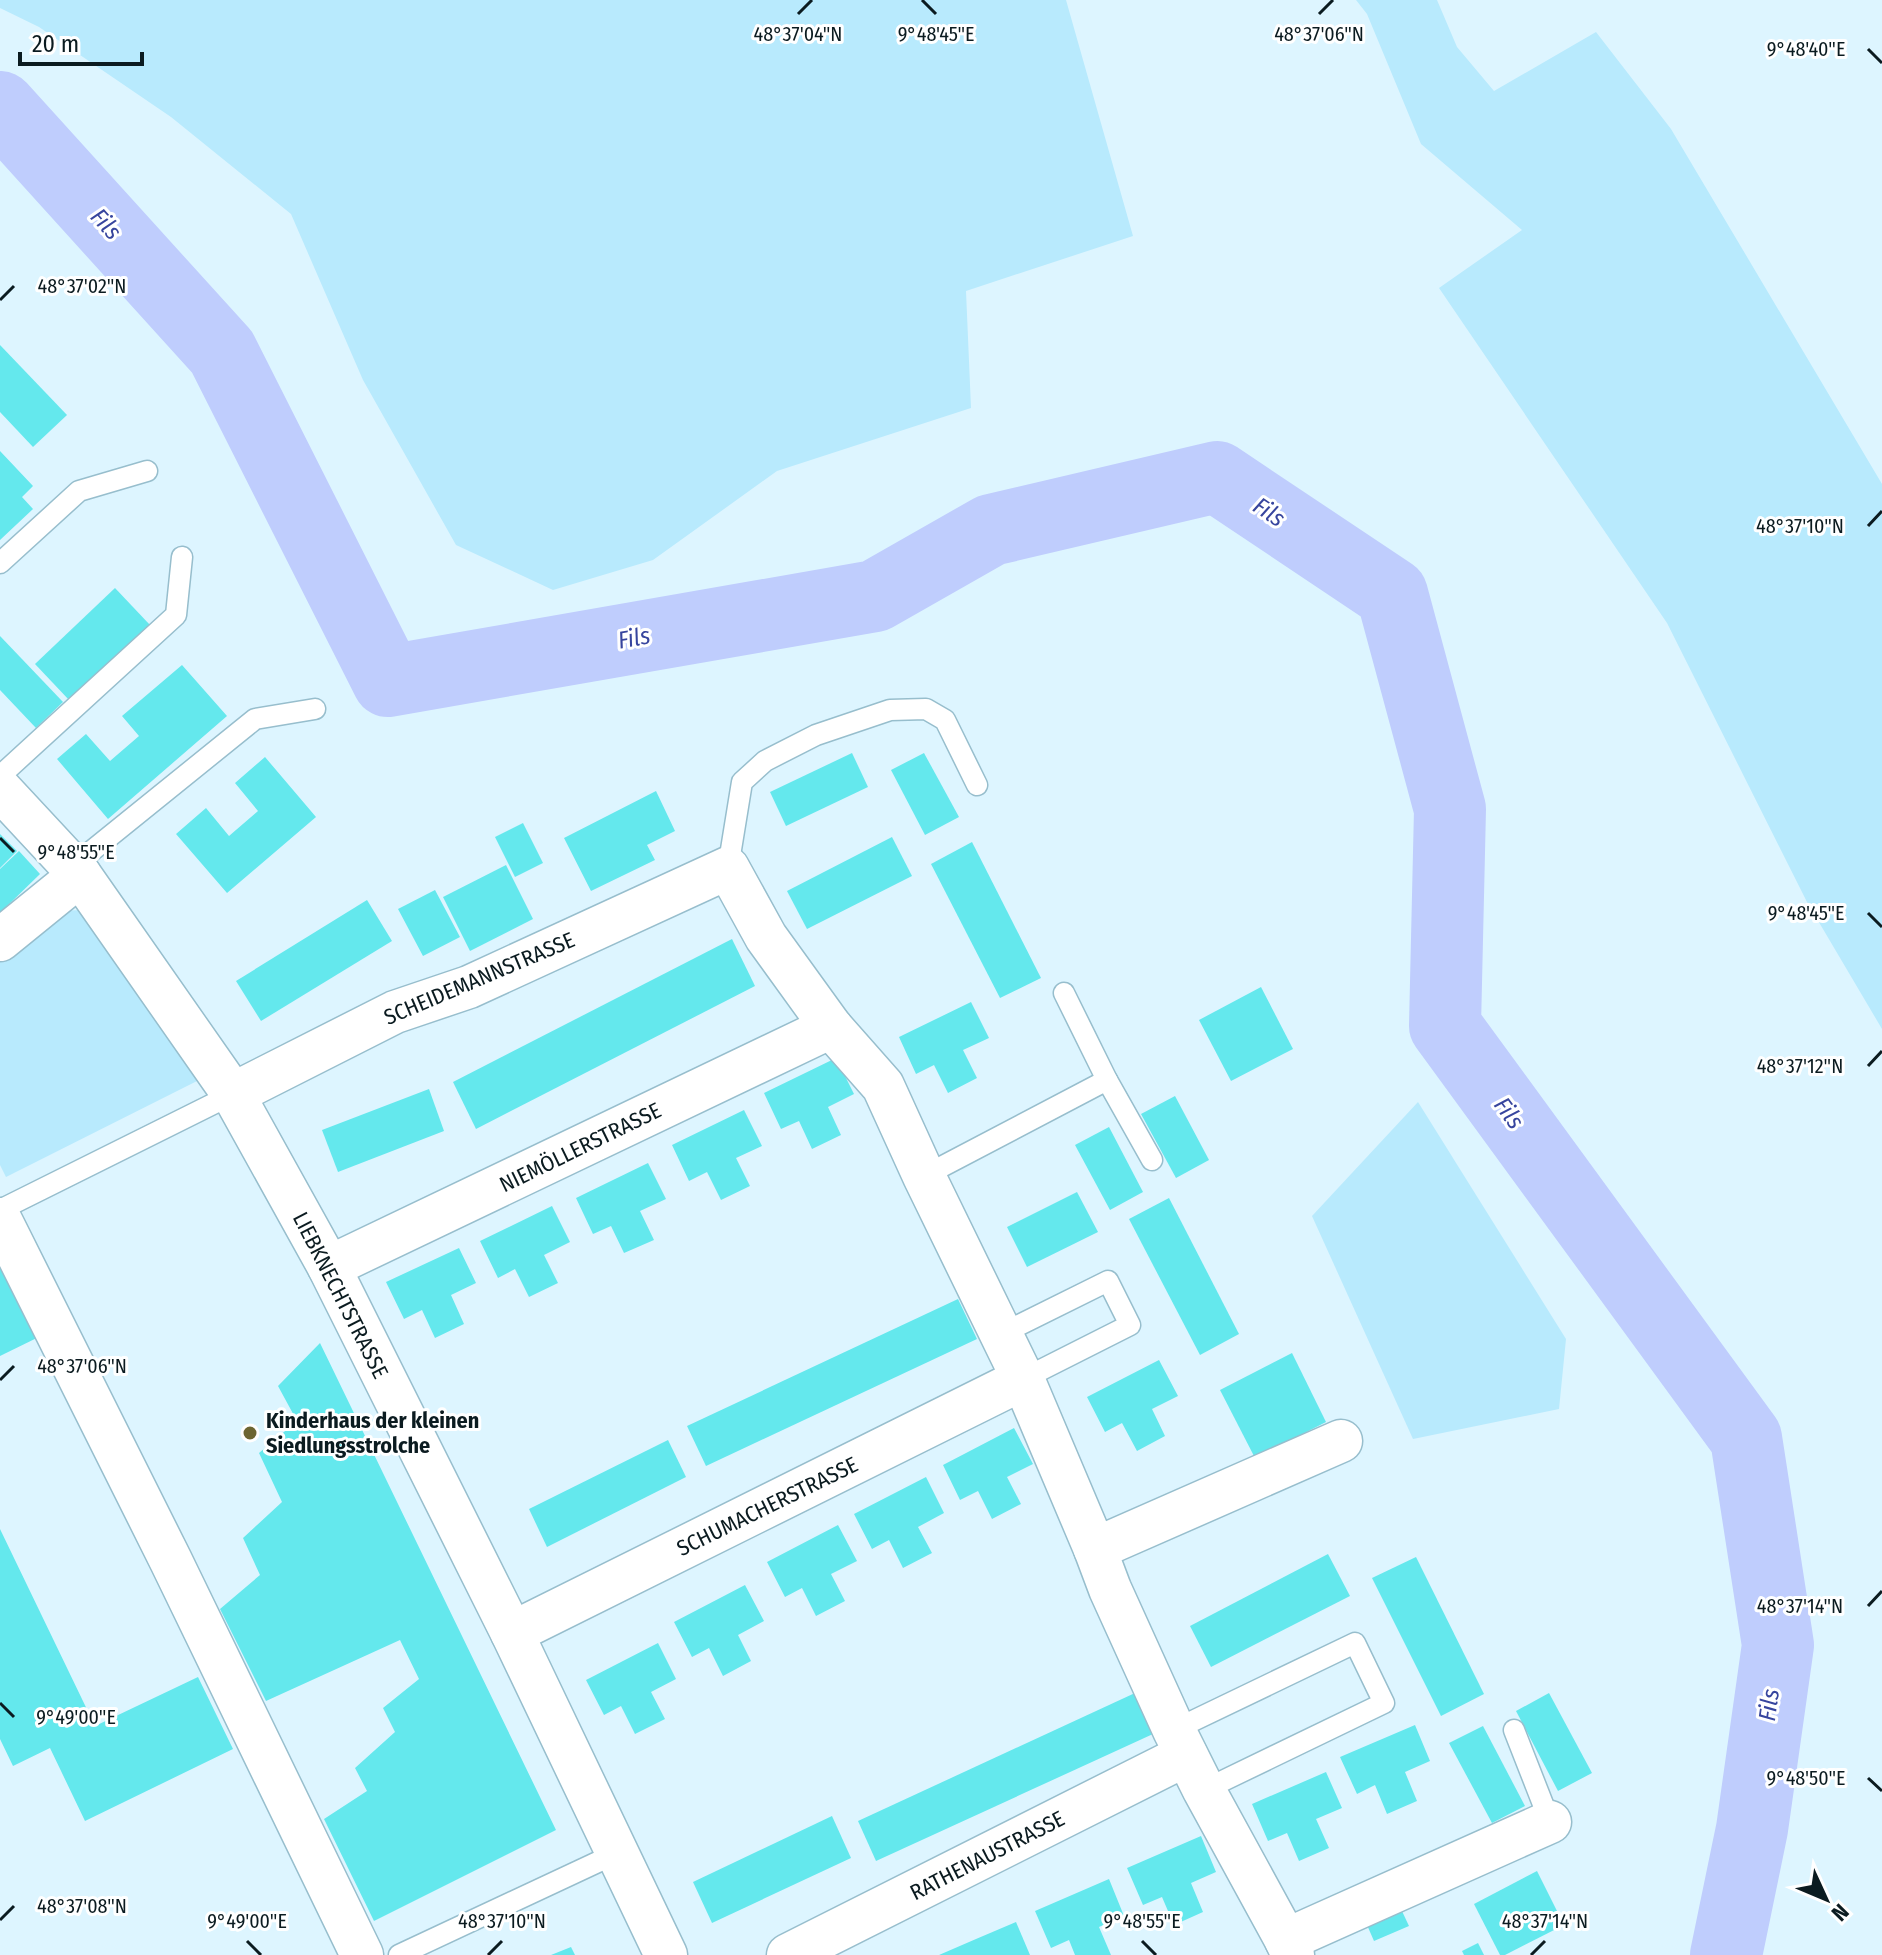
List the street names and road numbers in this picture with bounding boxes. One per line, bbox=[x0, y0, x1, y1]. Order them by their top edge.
street label: SCHEIDEMANNSTRASSE bbox=[380, 926, 579, 1031]
street label: NIEMÖLLERSTRASSE bbox=[495, 1097, 665, 1198]
street label: LIEBKNECHTSTRASSE bbox=[287, 1207, 394, 1383]
street label: SCHUMACHERSTRASSE bbox=[672, 1451, 862, 1562]
street label: RATHENAUSTRASSE bbox=[905, 1805, 1069, 1906]

